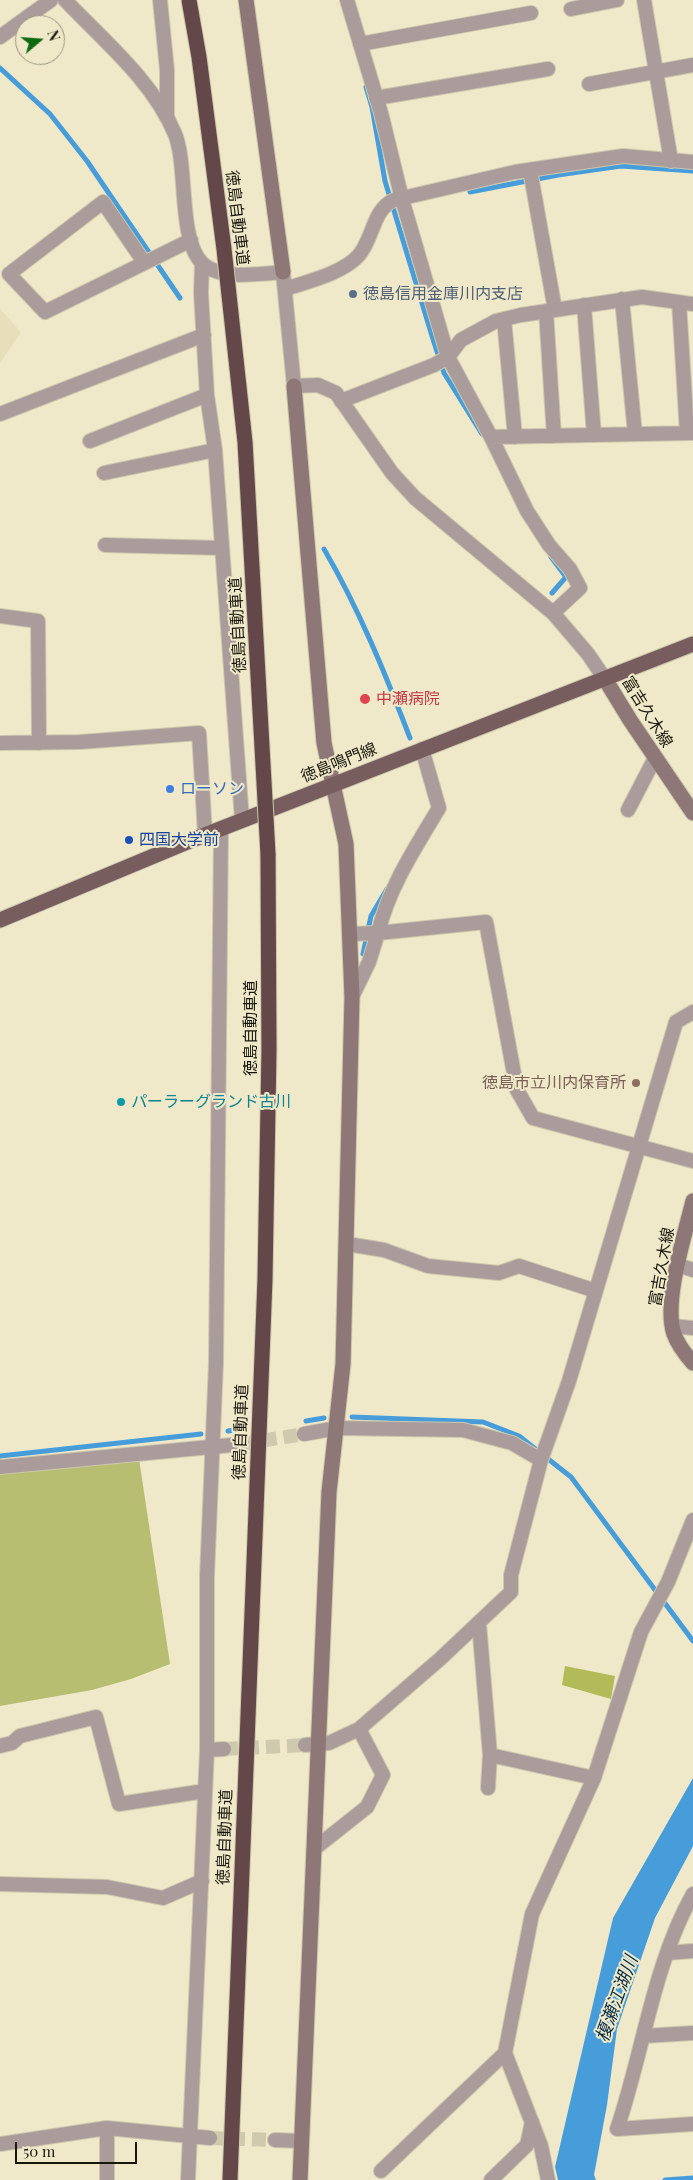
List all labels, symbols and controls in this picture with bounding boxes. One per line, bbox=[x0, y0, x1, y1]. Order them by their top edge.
north arrow bbox=[15, 15, 65, 65]
text: N bbox=[43, 28, 64, 43]
street label: 徳島自動車道 bbox=[222, 169, 252, 267]
place label: 徳島信用金庫川内支店 bbox=[363, 284, 523, 304]
marker: 徳島信用金庫川内支店 bbox=[347, 288, 359, 300]
street label: 徳島自動車道 bbox=[226, 577, 250, 673]
street label: 富吉久木線 bbox=[618, 673, 676, 751]
place label: 中瀬病院 bbox=[376, 689, 440, 709]
marker: 中瀬病院 bbox=[358, 692, 372, 706]
street label: 徳島鳴門線 bbox=[298, 739, 380, 787]
place label: ローソン bbox=[180, 779, 244, 799]
marker: ローソン bbox=[164, 783, 176, 795]
place label: 四国大学前 bbox=[139, 830, 219, 850]
marker: 四国大学前 bbox=[123, 834, 135, 846]
street label: 徳島自動車道 bbox=[241, 980, 261, 1076]
place label: 徳島市立川内保育所 bbox=[482, 1073, 626, 1093]
marker: 徳島市立川内保育所 bbox=[630, 1077, 642, 1089]
place label: パーラーグランド古川 bbox=[131, 1092, 291, 1112]
marker: パーラーグランド古川 bbox=[115, 1096, 127, 1108]
street label: 富吉久木線 bbox=[646, 1226, 678, 1308]
street label: 徳島自動車道 bbox=[230, 1384, 252, 1480]
street label: 徳島自動車道 bbox=[214, 1789, 236, 1885]
water label: 榎瀬江湖川 bbox=[591, 1953, 643, 2045]
scale bar bbox=[18, 2132, 140, 2164]
text: 50 m bbox=[23, 2141, 55, 2161]

